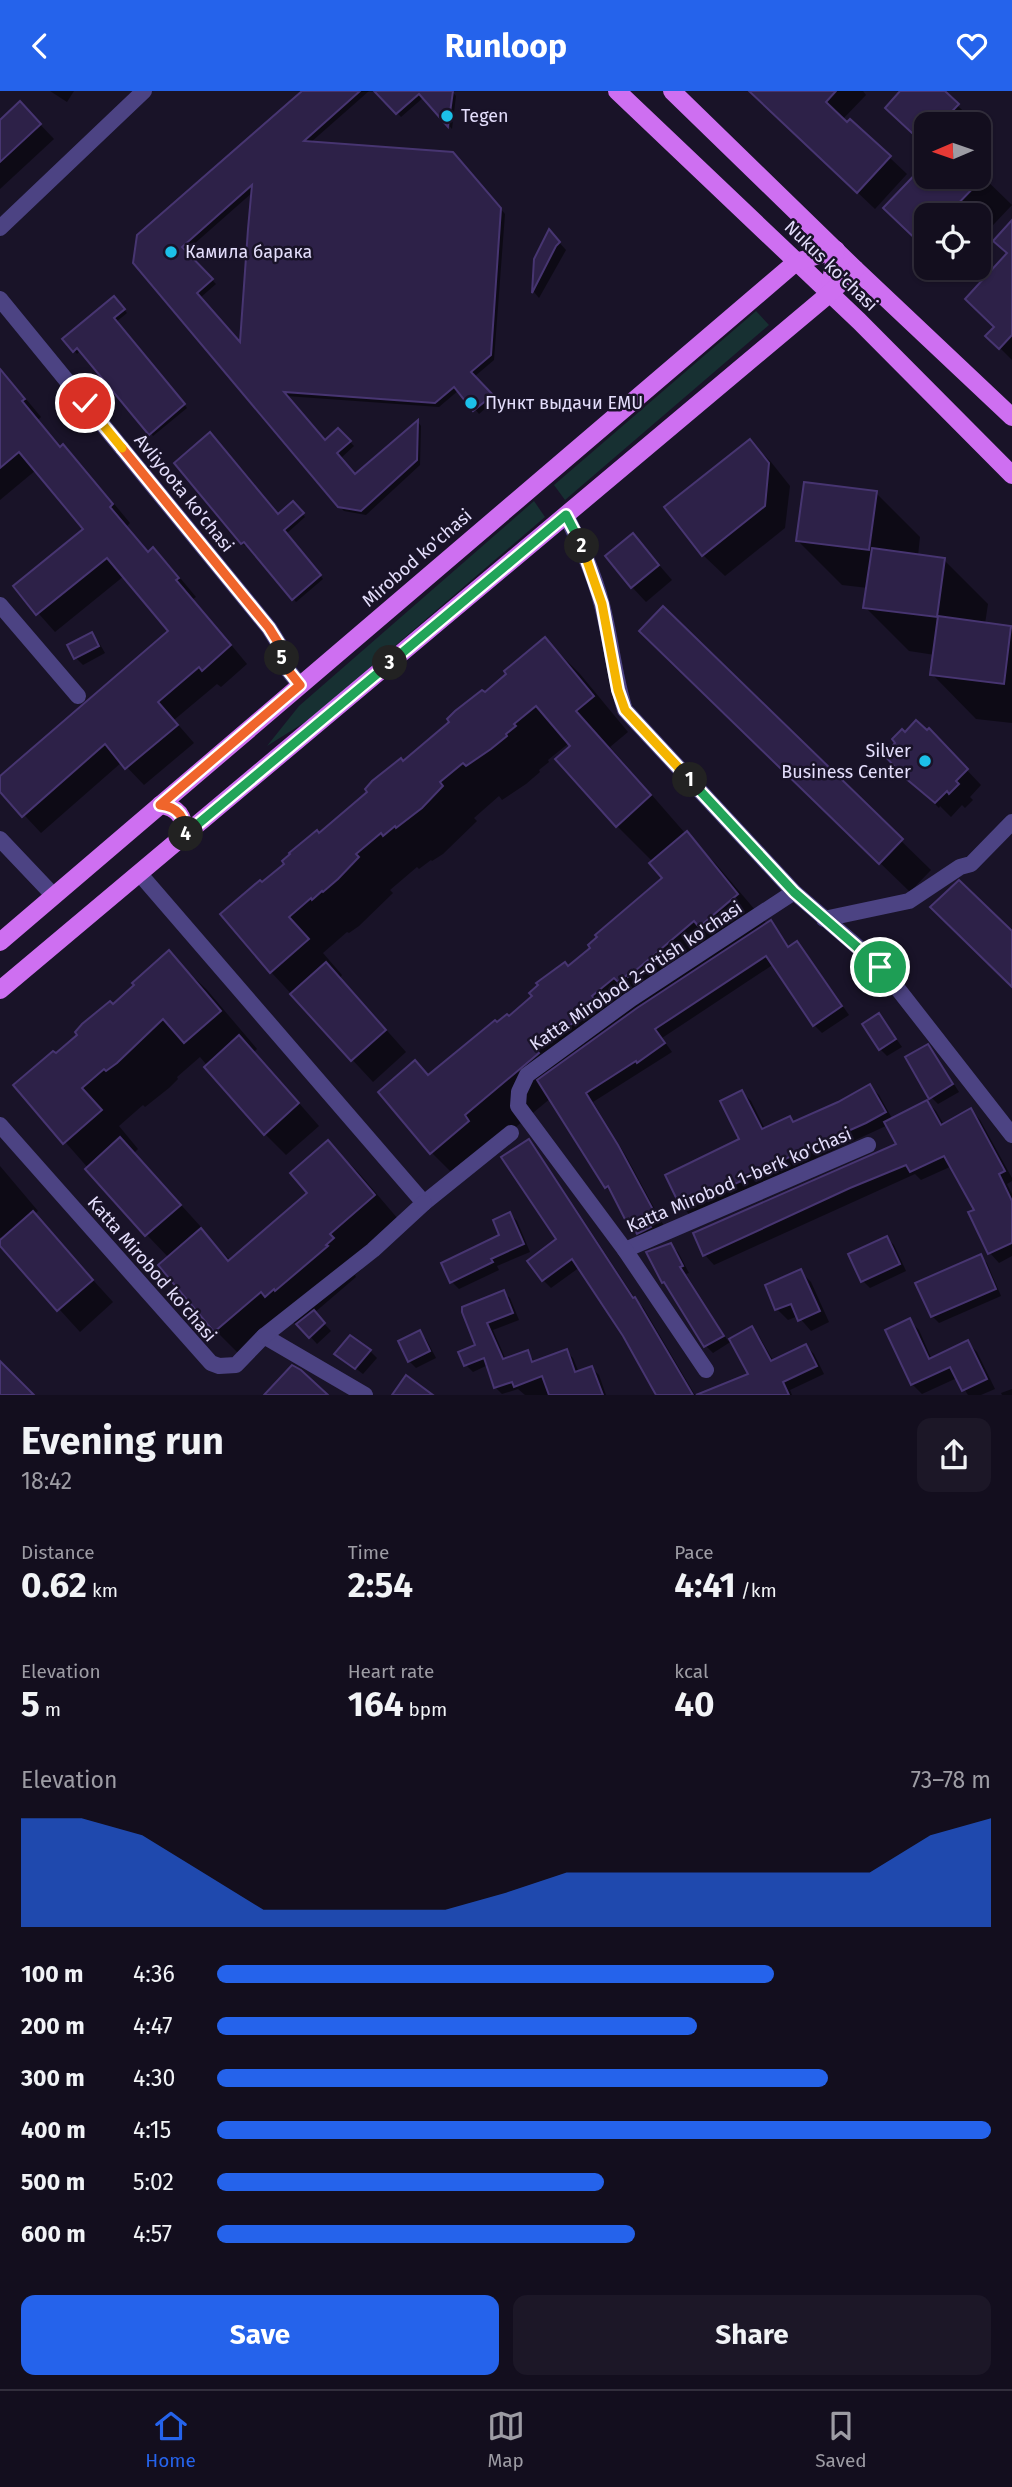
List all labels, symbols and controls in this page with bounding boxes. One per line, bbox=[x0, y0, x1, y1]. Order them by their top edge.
icon: back bbox=[21, 27, 59, 65]
text: Runloop bbox=[445, 27, 567, 65]
icon: heart bbox=[953, 27, 991, 65]
place label: Tegen bbox=[461, 105, 509, 127]
marker: Tegen bbox=[439, 108, 455, 124]
north arrow bbox=[914, 112, 990, 189]
map controls bbox=[914, 112, 991, 280]
button: locate bbox=[914, 203, 991, 280]
street label: Nukus ko'chasi bbox=[780, 216, 882, 316]
place label: Камила барака bbox=[185, 241, 312, 263]
marker: Камила барака bbox=[163, 244, 179, 260]
pin bbox=[55, 373, 115, 433]
icon: check bbox=[66, 384, 104, 422]
place label: Пункт выдачи EMU bbox=[485, 392, 643, 414]
marker: Пункт выдачи EMU bbox=[463, 395, 479, 411]
street label: Avliyoota ko'chasi bbox=[130, 429, 238, 557]
street label: Mirobod ko'chasi bbox=[358, 504, 476, 612]
pin: 2 bbox=[564, 529, 600, 563]
text: 2 bbox=[577, 534, 586, 557]
pin: 5 bbox=[264, 641, 300, 675]
pin: 3 bbox=[372, 645, 408, 681]
text: 5 bbox=[276, 646, 287, 669]
text: 3 bbox=[385, 651, 394, 674]
place label: Silver Business Center bbox=[781, 740, 911, 783]
marker: Silver Business Center bbox=[917, 753, 933, 769]
pin: 1 bbox=[672, 763, 708, 797]
text: 1 bbox=[685, 768, 694, 791]
pin: 4 bbox=[168, 817, 204, 851]
text: 4 bbox=[180, 822, 191, 845]
street label: Katta Mirobod 2-o'tish ko'chasi bbox=[525, 896, 747, 1056]
pin bbox=[850, 937, 910, 997]
icon: arrive bbox=[861, 948, 899, 986]
street label: Katta Mirobod 1-berk ko'chasi bbox=[623, 1123, 855, 1237]
street label: Katta Mirobod ko'chasi bbox=[83, 1192, 221, 1346]
text: Evening run bbox=[21, 1418, 224, 1464]
button: share bbox=[917, 1418, 991, 1492]
text: 18:42 bbox=[21, 1467, 72, 1495]
text: Distance bbox=[21, 1541, 95, 1564]
text: Time bbox=[348, 1541, 389, 1564]
text: Pace bbox=[674, 1541, 714, 1564]
text: 0.62 bbox=[21, 1564, 87, 1606]
text: 2:54 bbox=[348, 1564, 413, 1606]
text: 4:41 bbox=[674, 1564, 736, 1606]
text: km bbox=[87, 1579, 118, 1602]
text: /km bbox=[736, 1579, 777, 1602]
text: Elevation bbox=[21, 1660, 101, 1683]
text: Heart rate bbox=[348, 1660, 434, 1683]
text: kcal bbox=[674, 1660, 709, 1683]
text: 5 bbox=[21, 1683, 40, 1725]
text: 164 bbox=[348, 1683, 403, 1725]
text: 40 bbox=[674, 1683, 715, 1725]
text: m bbox=[40, 1698, 61, 1721]
text: bpm bbox=[403, 1698, 447, 1721]
text: Elevation bbox=[21, 1766, 117, 1794]
text: 73–78 m bbox=[911, 1766, 991, 1794]
text: 100 m bbox=[21, 1960, 83, 1988]
text: 4:36 bbox=[133, 1960, 175, 1988]
text: 200 m bbox=[21, 2012, 85, 2040]
text: 4:47 bbox=[133, 2012, 173, 2040]
text: 300 m bbox=[21, 2064, 85, 2092]
text: 4:30 bbox=[133, 2064, 175, 2092]
text: 400 m bbox=[21, 2116, 86, 2144]
text: 4:15 bbox=[133, 2116, 171, 2144]
text: 500 m bbox=[21, 2168, 85, 2196]
text: 5:02 bbox=[133, 2168, 174, 2196]
text: 600 m bbox=[21, 2220, 86, 2248]
text: 4:57 bbox=[133, 2220, 172, 2248]
button: Save bbox=[21, 2295, 499, 2375]
button: Share bbox=[513, 2295, 991, 2375]
tab: Home bbox=[145, 2407, 196, 2472]
tab: Map bbox=[487, 2407, 525, 2472]
tab: Saved bbox=[815, 2407, 867, 2472]

